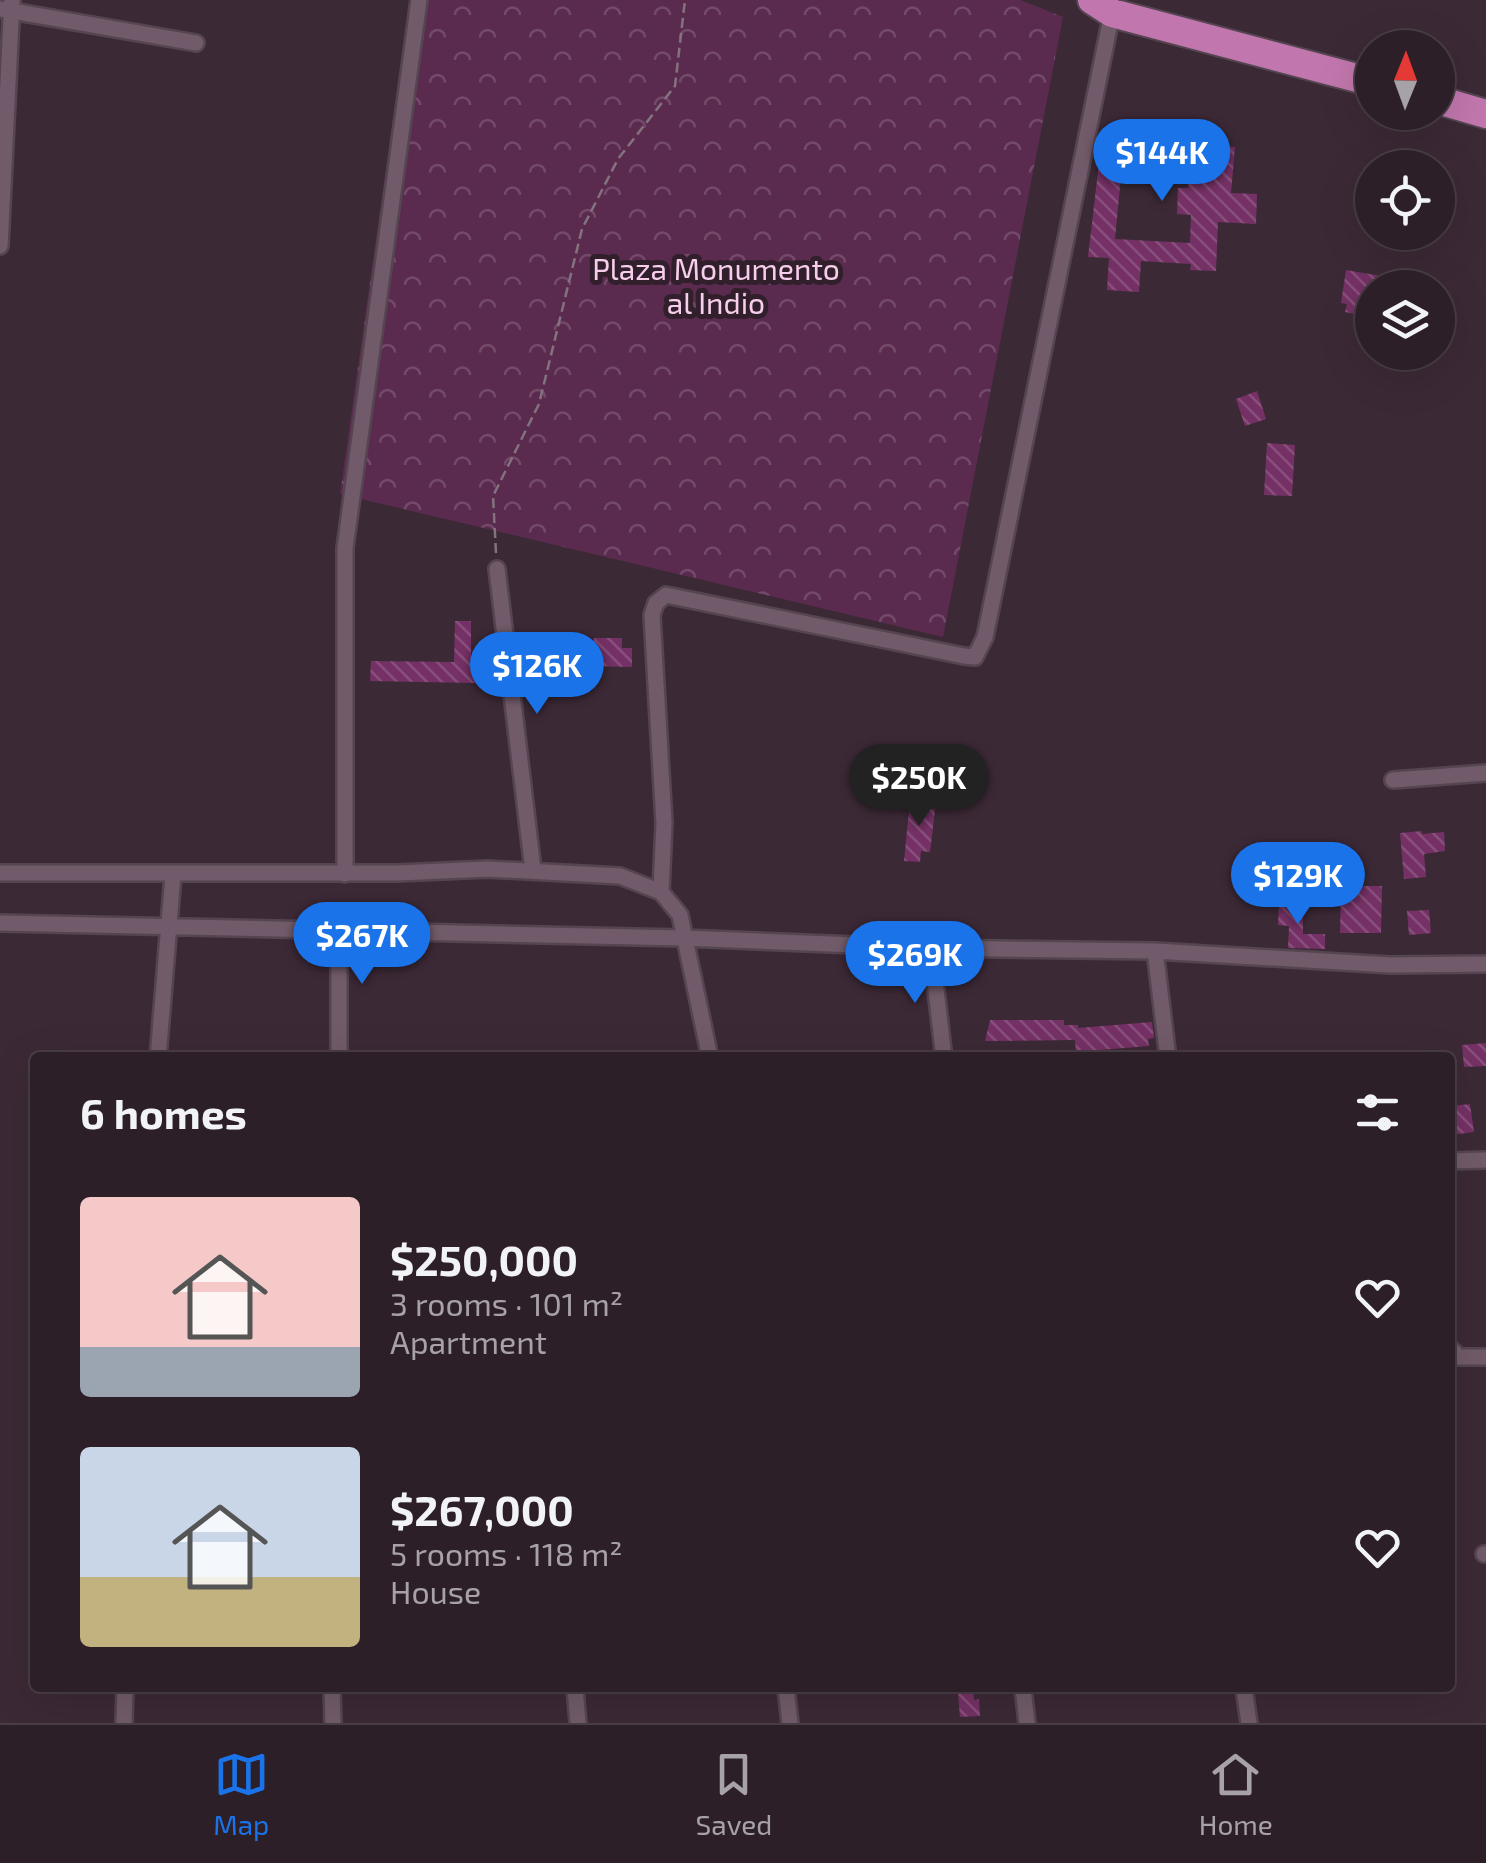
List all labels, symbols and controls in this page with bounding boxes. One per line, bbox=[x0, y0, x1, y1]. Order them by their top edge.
north arrow bbox=[1355, 30, 1455, 130]
map controls bbox=[1355, 30, 1455, 370]
pin: $144K bbox=[1092, 119, 1232, 204]
text: $144K bbox=[1115, 132, 1209, 170]
button: locate bbox=[1355, 150, 1455, 250]
park label: Plaza Monumento al Indio bbox=[592, 250, 840, 320]
button: layers bbox=[1355, 270, 1455, 370]
pin: $126K bbox=[467, 632, 607, 717]
text: $126K bbox=[492, 645, 582, 683]
pin: $250K bbox=[849, 744, 989, 829]
text: $250K bbox=[871, 757, 967, 795]
pin: $129K bbox=[1228, 842, 1368, 927]
text: $129K bbox=[1253, 855, 1343, 893]
pin: $267K bbox=[292, 902, 432, 987]
text: $267K bbox=[315, 915, 409, 953]
pin: $269K bbox=[845, 921, 985, 1006]
text: $269K bbox=[867, 934, 963, 972]
icon: filters bbox=[1350, 1085, 1405, 1140]
text: 6 homes bbox=[80, 1087, 247, 1137]
text: $250,000 bbox=[390, 1234, 578, 1284]
icon: home bbox=[160, 1237, 280, 1357]
icon: heart bbox=[1350, 1270, 1405, 1325]
text: 3 rooms · 101 m² bbox=[390, 1284, 623, 1322]
text: Apartment bbox=[390, 1322, 547, 1360]
text: $267,000 bbox=[390, 1484, 574, 1534]
icon: home bbox=[160, 1487, 280, 1607]
icon: heart bbox=[1350, 1520, 1405, 1575]
text: 5 rooms · 118 m² bbox=[390, 1534, 622, 1572]
text: House bbox=[390, 1572, 481, 1610]
tab: Map bbox=[213, 1747, 269, 1841]
tab: Saved bbox=[696, 1747, 772, 1841]
tab: Home bbox=[1199, 1747, 1273, 1841]

